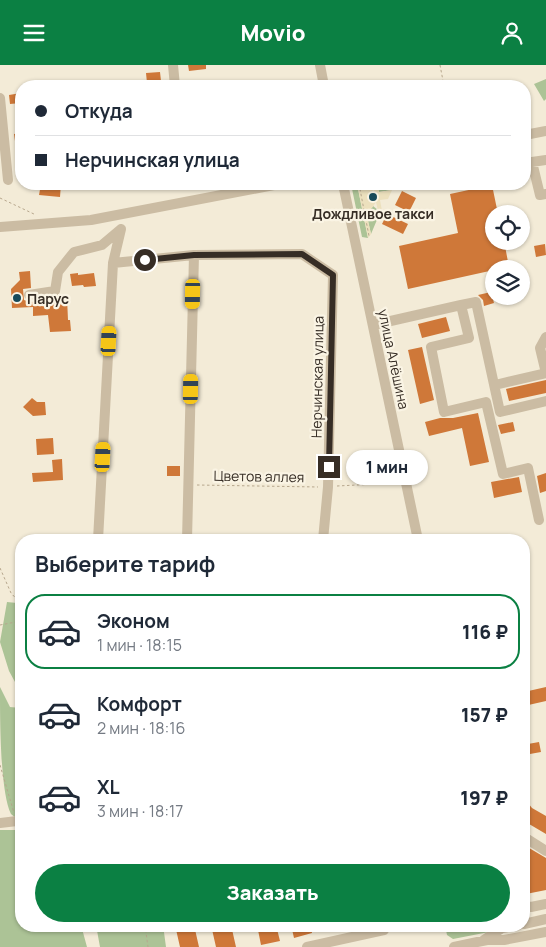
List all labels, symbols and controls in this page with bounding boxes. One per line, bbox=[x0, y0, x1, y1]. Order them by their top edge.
text: Movio bbox=[240, 18, 306, 48]
icon: menu bbox=[20, 19, 48, 47]
icon: person bbox=[498, 19, 526, 47]
text: Откуда bbox=[65, 98, 133, 124]
text: Нерчинская улица bbox=[65, 147, 240, 173]
marker: Дождливое такси bbox=[367, 191, 379, 203]
place label: Дождливое такси bbox=[312, 204, 434, 223]
map controls bbox=[485, 205, 530, 305]
button: locate bbox=[485, 205, 530, 250]
route start bbox=[134, 249, 156, 271]
button: layers bbox=[485, 260, 530, 305]
car bbox=[185, 279, 200, 309]
place label: Парус bbox=[27, 289, 69, 308]
marker: Парус bbox=[11, 292, 23, 304]
street label: улица Алёшина bbox=[374, 307, 414, 411]
street label: Нерчинская улица bbox=[306, 316, 328, 438]
car bbox=[100, 326, 117, 356]
car bbox=[183, 374, 198, 404]
car bbox=[94, 442, 111, 472]
callout: 1 мин bbox=[346, 449, 429, 485]
route end bbox=[318, 456, 340, 478]
text: 1 мин bbox=[366, 456, 408, 478]
street label: Цветов аллея bbox=[213, 466, 305, 486]
text: Выберите тариф bbox=[35, 549, 215, 579]
text: Эконом bbox=[97, 608, 170, 634]
icon: car bbox=[37, 609, 82, 654]
text: 116 ₽ bbox=[462, 619, 508, 645]
text: 1 мин · 18:15 bbox=[97, 634, 182, 656]
text: Комфорт bbox=[97, 691, 182, 717]
icon: car bbox=[37, 692, 82, 737]
text: 157 ₽ bbox=[461, 702, 508, 728]
text: 2 мин · 18:16 bbox=[97, 717, 185, 739]
text: XL bbox=[97, 774, 120, 800]
icon: car bbox=[37, 775, 82, 820]
text: 197 ₽ bbox=[460, 785, 508, 811]
text: 3 мин · 18:17 bbox=[97, 800, 183, 822]
button: Заказать bbox=[35, 864, 510, 922]

